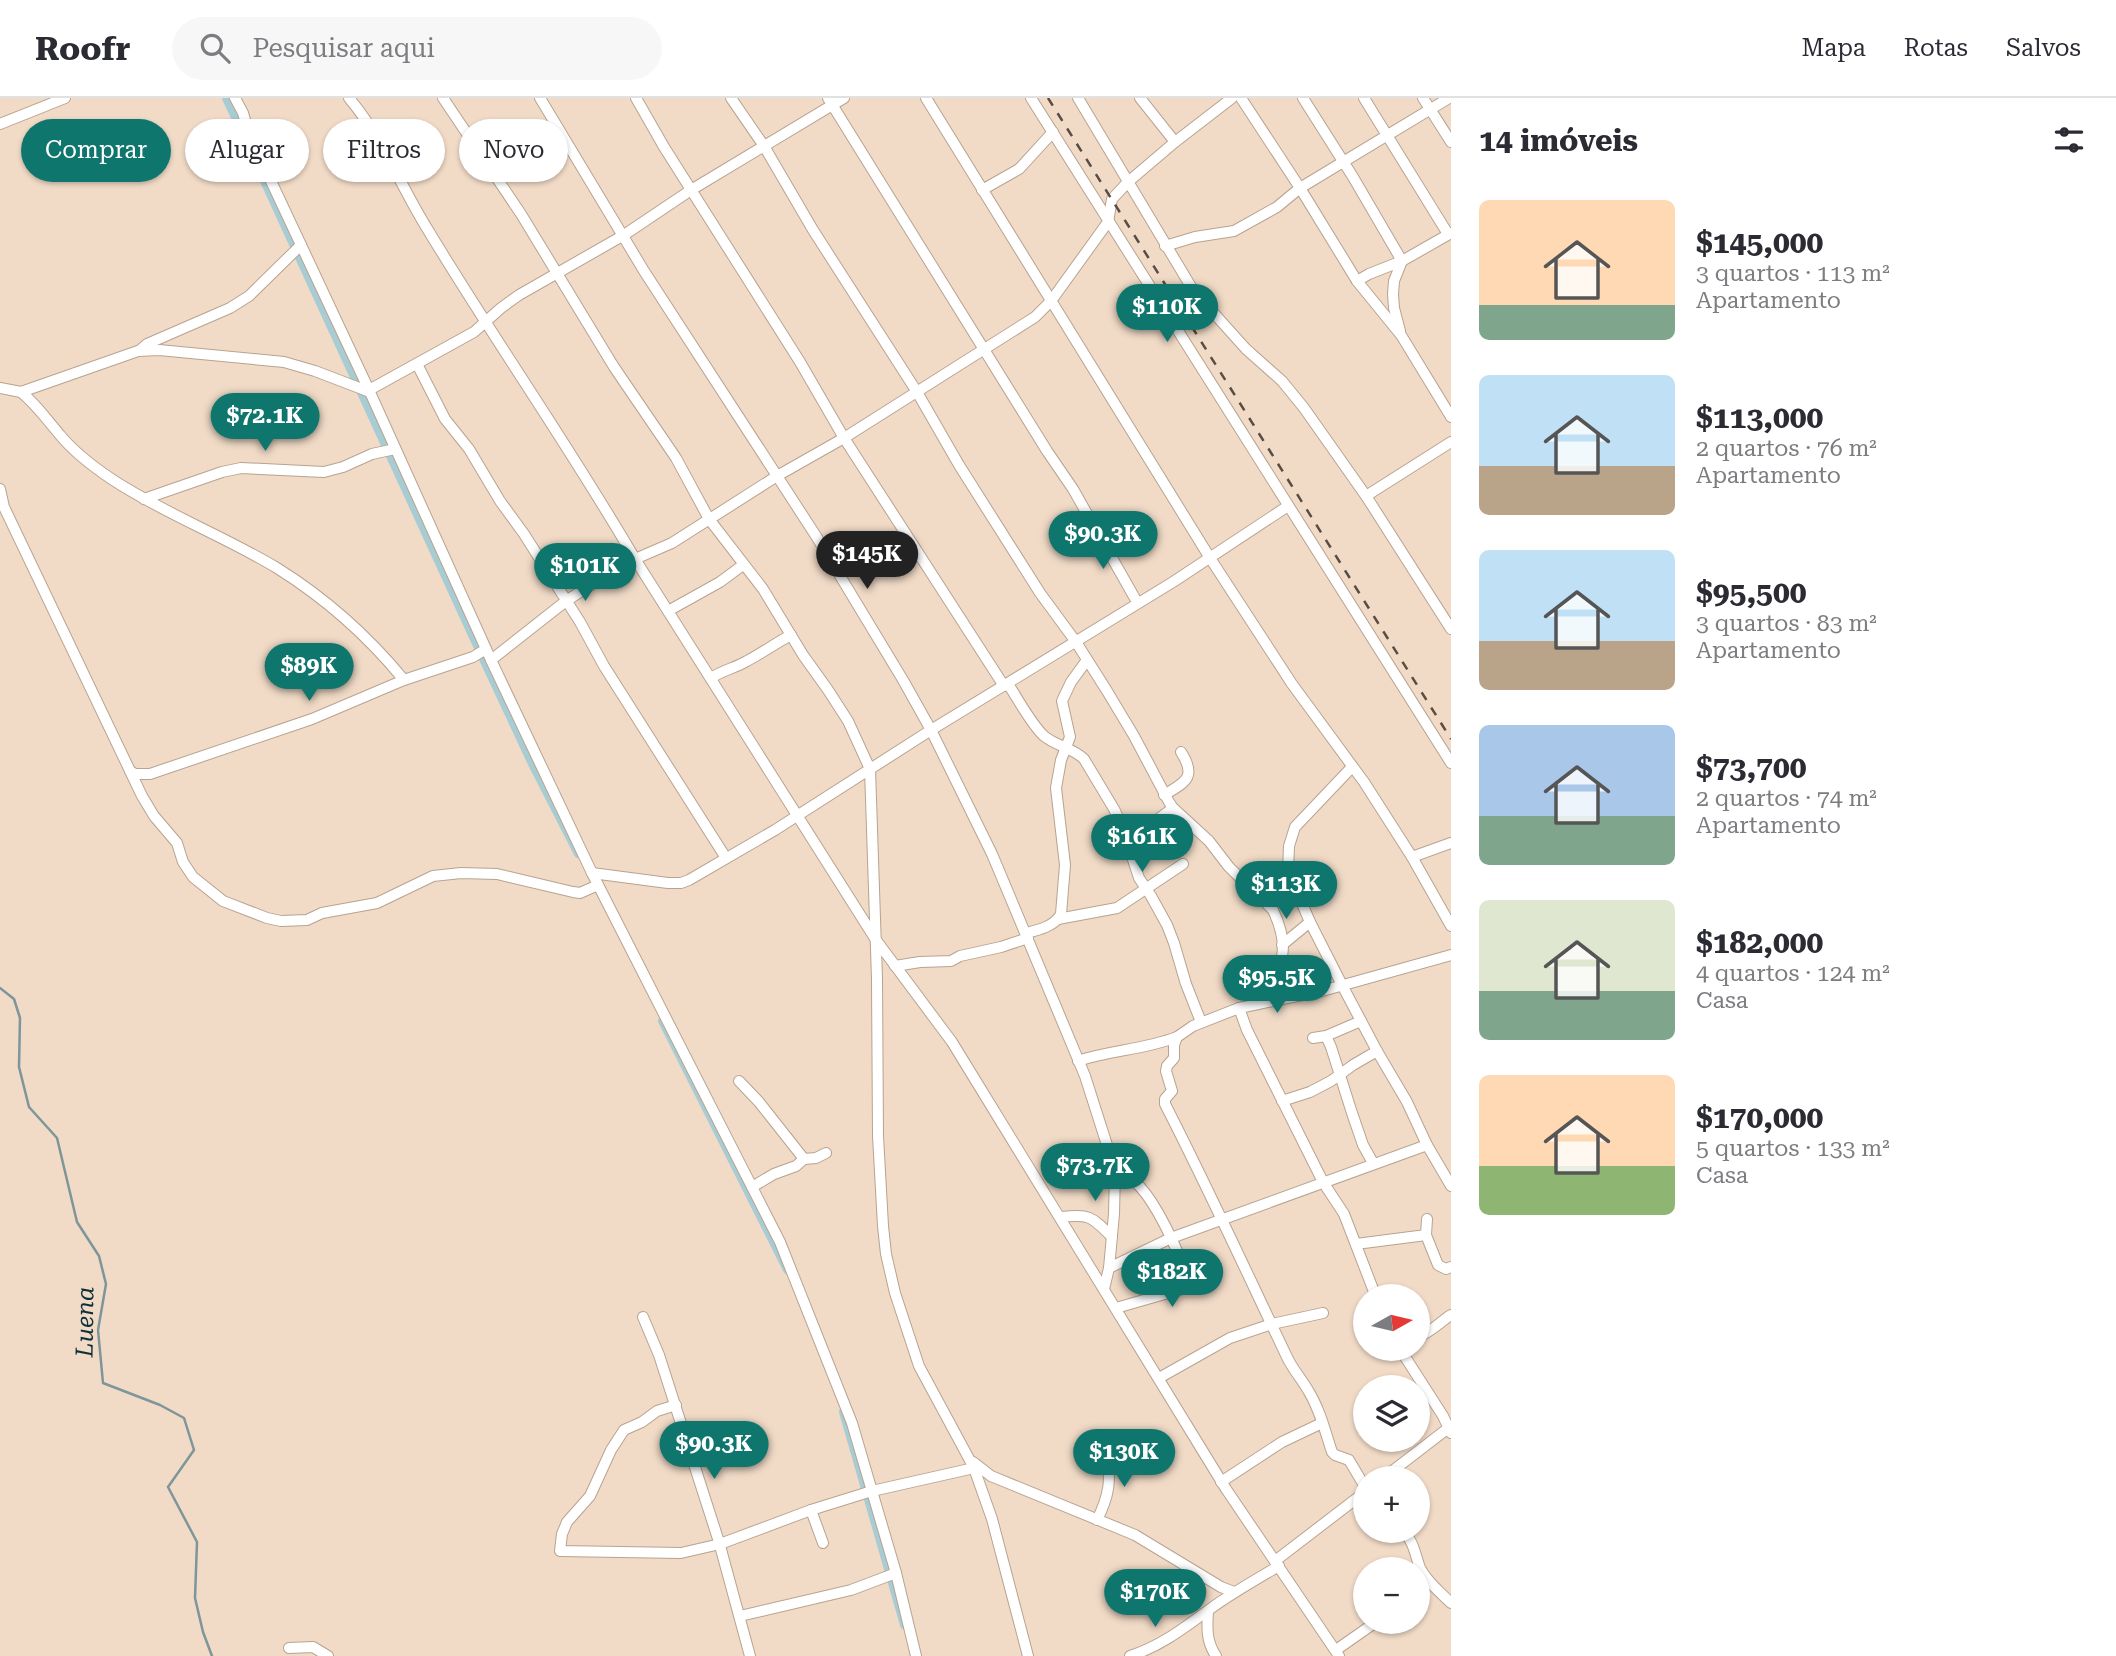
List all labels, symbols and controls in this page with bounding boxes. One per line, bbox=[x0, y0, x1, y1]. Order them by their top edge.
search box bbox=[172, 17, 662, 80]
text: Roofr bbox=[35, 29, 130, 68]
icon: search bbox=[196, 29, 234, 67]
text: Pesquisar aqui bbox=[252, 33, 435, 63]
text: Mapa bbox=[1802, 34, 1866, 62]
text: Rotas bbox=[1904, 34, 1968, 62]
text: Salvos bbox=[2006, 34, 2081, 62]
chip: Comprar bbox=[21, 119, 171, 182]
chip: Alugar bbox=[185, 119, 309, 182]
chip: Filtros bbox=[323, 119, 445, 182]
chip: Novo bbox=[459, 119, 568, 182]
icon: filters bbox=[2050, 121, 2088, 159]
text: 14 imóveis bbox=[1479, 123, 1638, 158]
text: $145,000 bbox=[1696, 225, 1823, 260]
icon: home bbox=[1535, 228, 1619, 312]
text: 3 quartos · 113 m² bbox=[1696, 260, 1890, 287]
pin: $110K bbox=[1118, 285, 1216, 344]
text: Apartamento bbox=[1696, 287, 1841, 314]
text: $110K bbox=[1132, 293, 1202, 320]
pin: $72.1K bbox=[208, 394, 322, 453]
text: $113,000 bbox=[1696, 400, 1823, 435]
text: $72.1K bbox=[227, 402, 303, 429]
icon: home bbox=[1535, 403, 1619, 487]
text: 2 quartos · 76 m² bbox=[1696, 435, 1877, 462]
text: Apartamento bbox=[1696, 462, 1841, 489]
pin: $90.3K bbox=[1046, 512, 1160, 571]
text: $90.3K bbox=[1065, 520, 1141, 547]
pin: $145K bbox=[818, 532, 916, 591]
text: $145K bbox=[832, 540, 902, 567]
pin: $101K bbox=[536, 544, 634, 603]
text: $101K bbox=[550, 552, 620, 579]
text: $95,500 bbox=[1696, 575, 1807, 610]
icon: home bbox=[1535, 578, 1619, 662]
text: 3 quartos · 83 m² bbox=[1696, 610, 1877, 637]
text: Apartamento bbox=[1696, 637, 1841, 664]
pin: $89K bbox=[268, 644, 350, 703]
text: $89K bbox=[281, 652, 337, 679]
text: $73,700 bbox=[1696, 750, 1807, 785]
icon: home bbox=[1535, 753, 1619, 837]
text: 2 quartos · 74 m² bbox=[1696, 785, 1877, 812]
text: Apartamento bbox=[1696, 812, 1841, 839]
pin: $161K bbox=[1093, 814, 1191, 874]
text: $161K bbox=[1107, 823, 1177, 850]
pin: $113K bbox=[1237, 862, 1335, 921]
text: $113K bbox=[1251, 870, 1321, 897]
text: $182,000 bbox=[1696, 925, 1823, 960]
icon: home bbox=[1535, 928, 1619, 1012]
pin: $95.5K bbox=[1220, 956, 1334, 1015]
text: 4 quartos · 124 m² bbox=[1696, 960, 1890, 987]
text: $95.5K bbox=[1239, 964, 1315, 991]
text: Casa bbox=[1696, 987, 1748, 1014]
text: $170,000 bbox=[1696, 1100, 1823, 1135]
icon: home bbox=[1535, 1103, 1619, 1187]
text: 5 quartos · 133 m² bbox=[1696, 1135, 1890, 1162]
pin: $73.7K bbox=[1038, 1144, 1152, 1203]
text: $73.7K bbox=[1057, 1152, 1133, 1179]
text: Casa bbox=[1696, 1162, 1748, 1189]
pin: $182K bbox=[1123, 1250, 1221, 1309]
text: $182K bbox=[1137, 1258, 1207, 1285]
north arrow bbox=[1353, 1284, 1430, 1362]
map controls bbox=[1353, 1284, 1430, 1634]
water label: Luena bbox=[70, 1286, 100, 1359]
button: layers bbox=[1353, 1375, 1430, 1452]
pin: $90.3K bbox=[657, 1422, 771, 1481]
text: $90.3K bbox=[676, 1430, 752, 1457]
pin: $130K bbox=[1075, 1430, 1173, 1489]
text: $130K bbox=[1089, 1438, 1159, 1465]
button: + bbox=[1353, 1466, 1430, 1543]
button: − bbox=[1353, 1557, 1430, 1634]
pin: $170K bbox=[1106, 1570, 1204, 1629]
text: $170K bbox=[1120, 1578, 1190, 1605]

